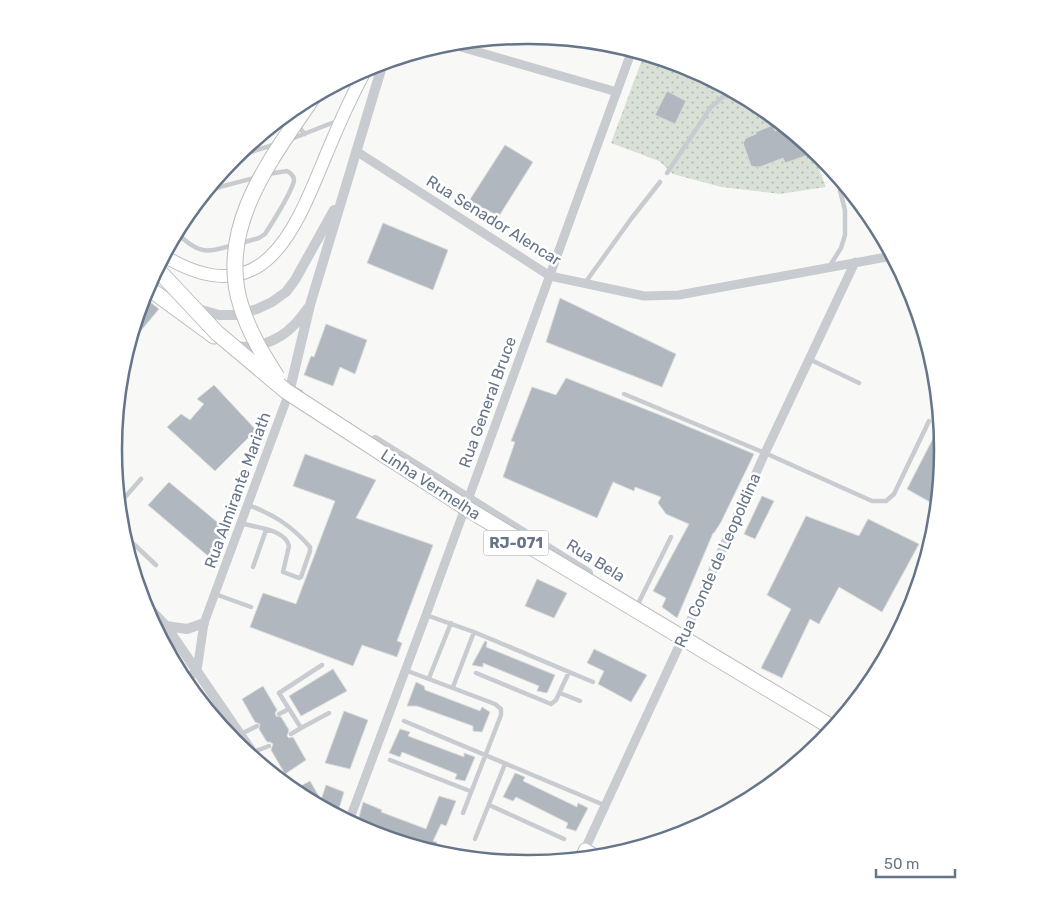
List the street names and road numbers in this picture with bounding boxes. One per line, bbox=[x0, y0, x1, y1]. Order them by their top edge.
street label: Rua Senador Alencar bbox=[423, 171, 565, 270]
street label: Rua General Bruce bbox=[455, 334, 520, 470]
street label: Rua Almirante Mariath bbox=[200, 409, 275, 571]
street label: Linha Vermelha bbox=[377, 445, 484, 524]
street label: Rua Conde de Leopoldina bbox=[670, 470, 765, 650]
road number: RJ-071 bbox=[484, 530, 548, 556]
street label: Rua Bela bbox=[563, 535, 628, 586]

